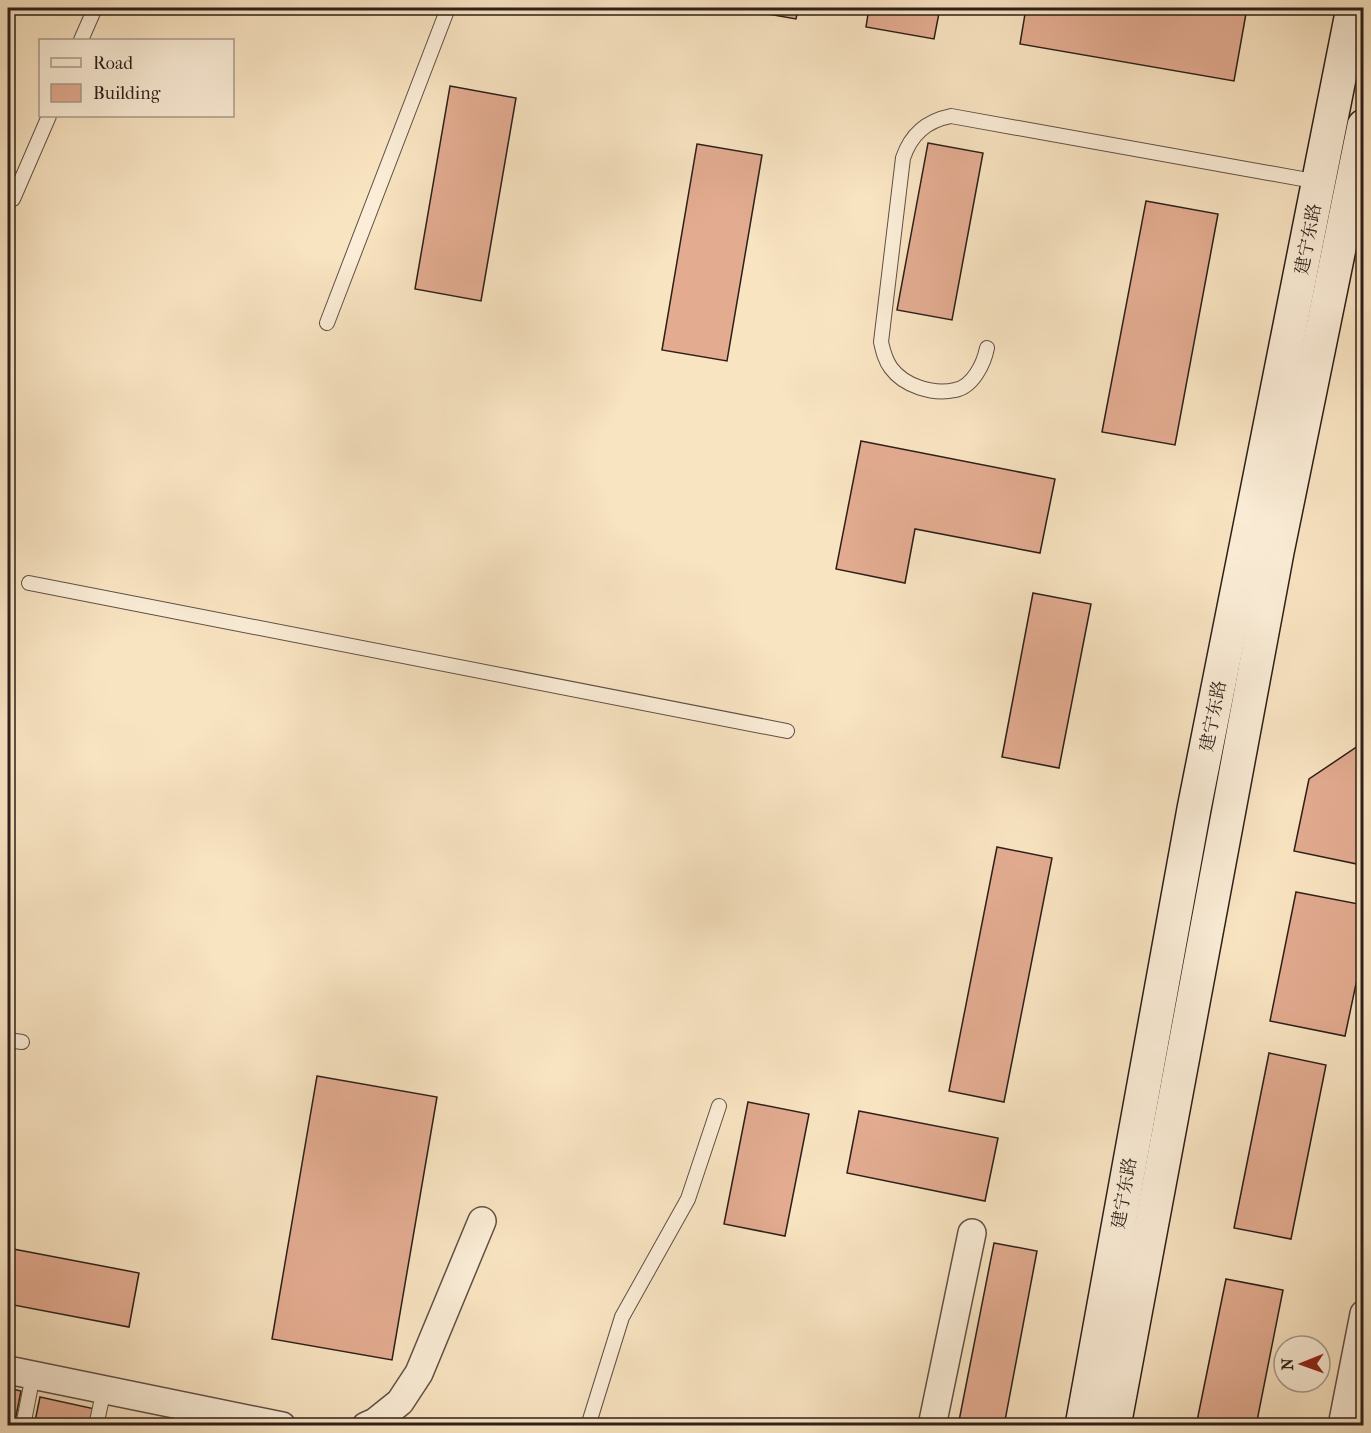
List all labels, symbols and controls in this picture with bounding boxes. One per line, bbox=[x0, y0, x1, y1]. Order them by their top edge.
legend bbox=[39, 39, 234, 117]
text: Road bbox=[93, 53, 133, 74]
text: Building bbox=[93, 83, 161, 104]
street label: 建宁东路 bbox=[1291, 202, 1326, 276]
street label: 建宁东路 bbox=[1196, 679, 1231, 753]
street label: 建宁东路 bbox=[1108, 1156, 1141, 1230]
north arrow bbox=[1272, 1334, 1332, 1394]
text: N bbox=[1278, 1357, 1297, 1370]

